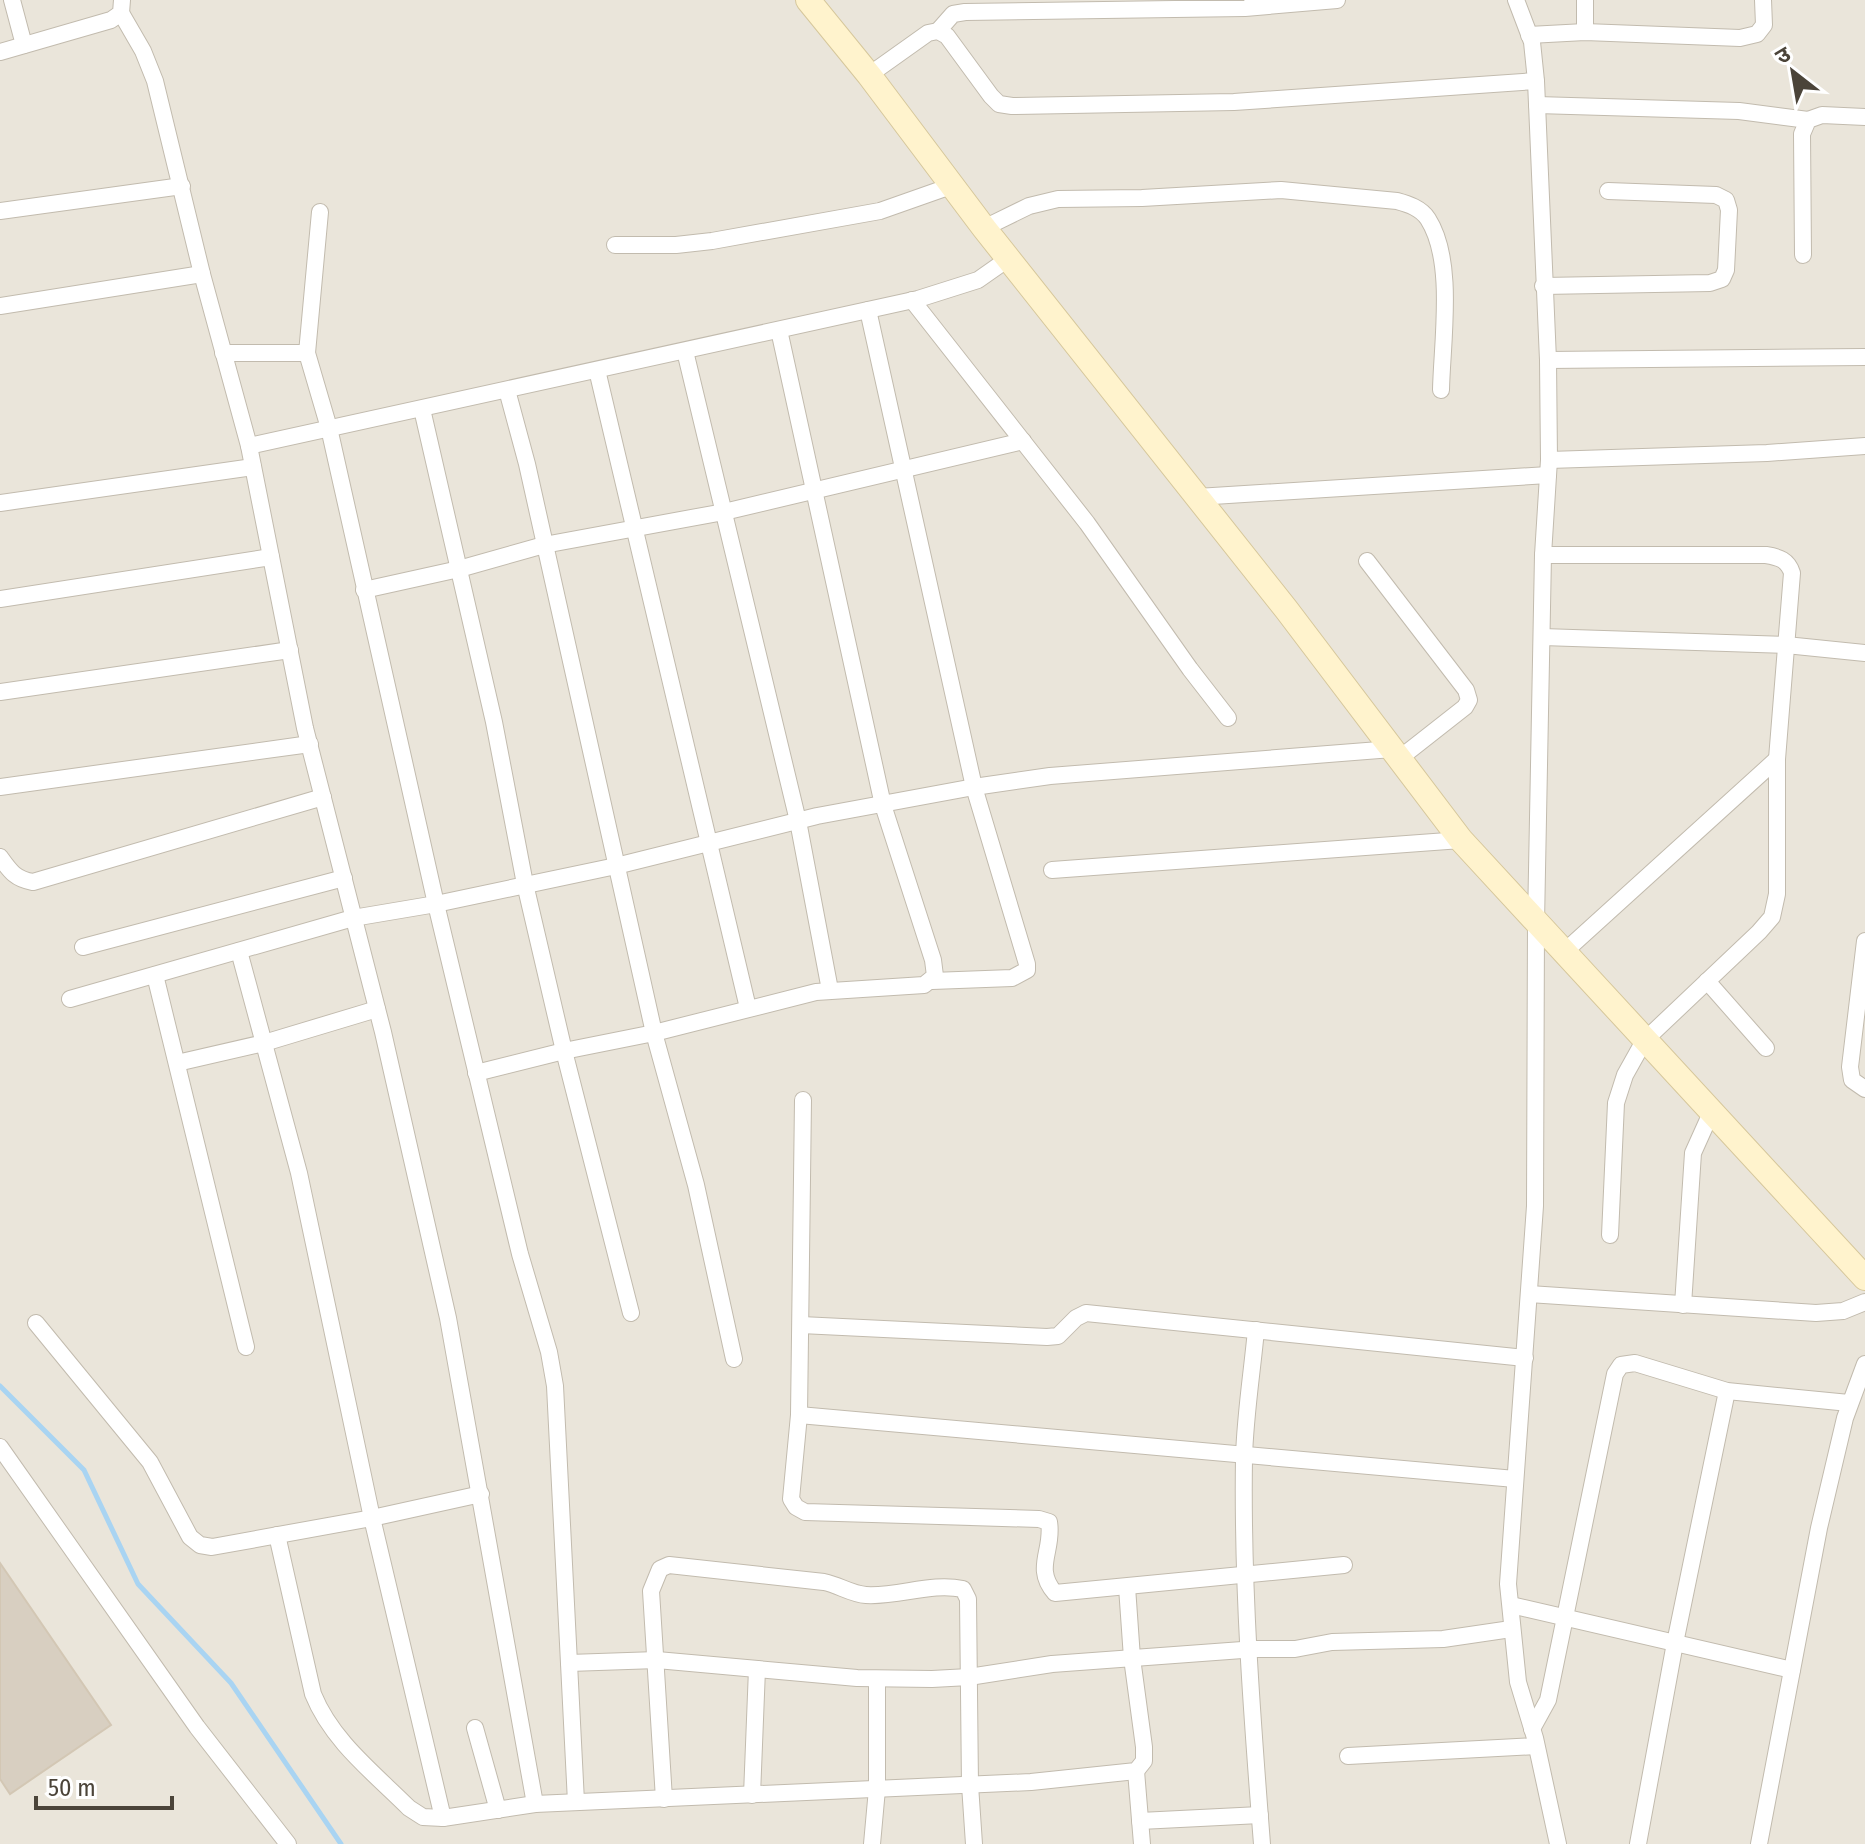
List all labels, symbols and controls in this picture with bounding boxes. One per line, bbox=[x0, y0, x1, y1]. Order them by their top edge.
north arrow bbox=[1753, 32, 1833, 112]
text: उ bbox=[1770, 40, 1796, 70]
scale bar bbox=[36, 1760, 172, 1810]
text: 50 m bbox=[48, 1774, 96, 1802]

